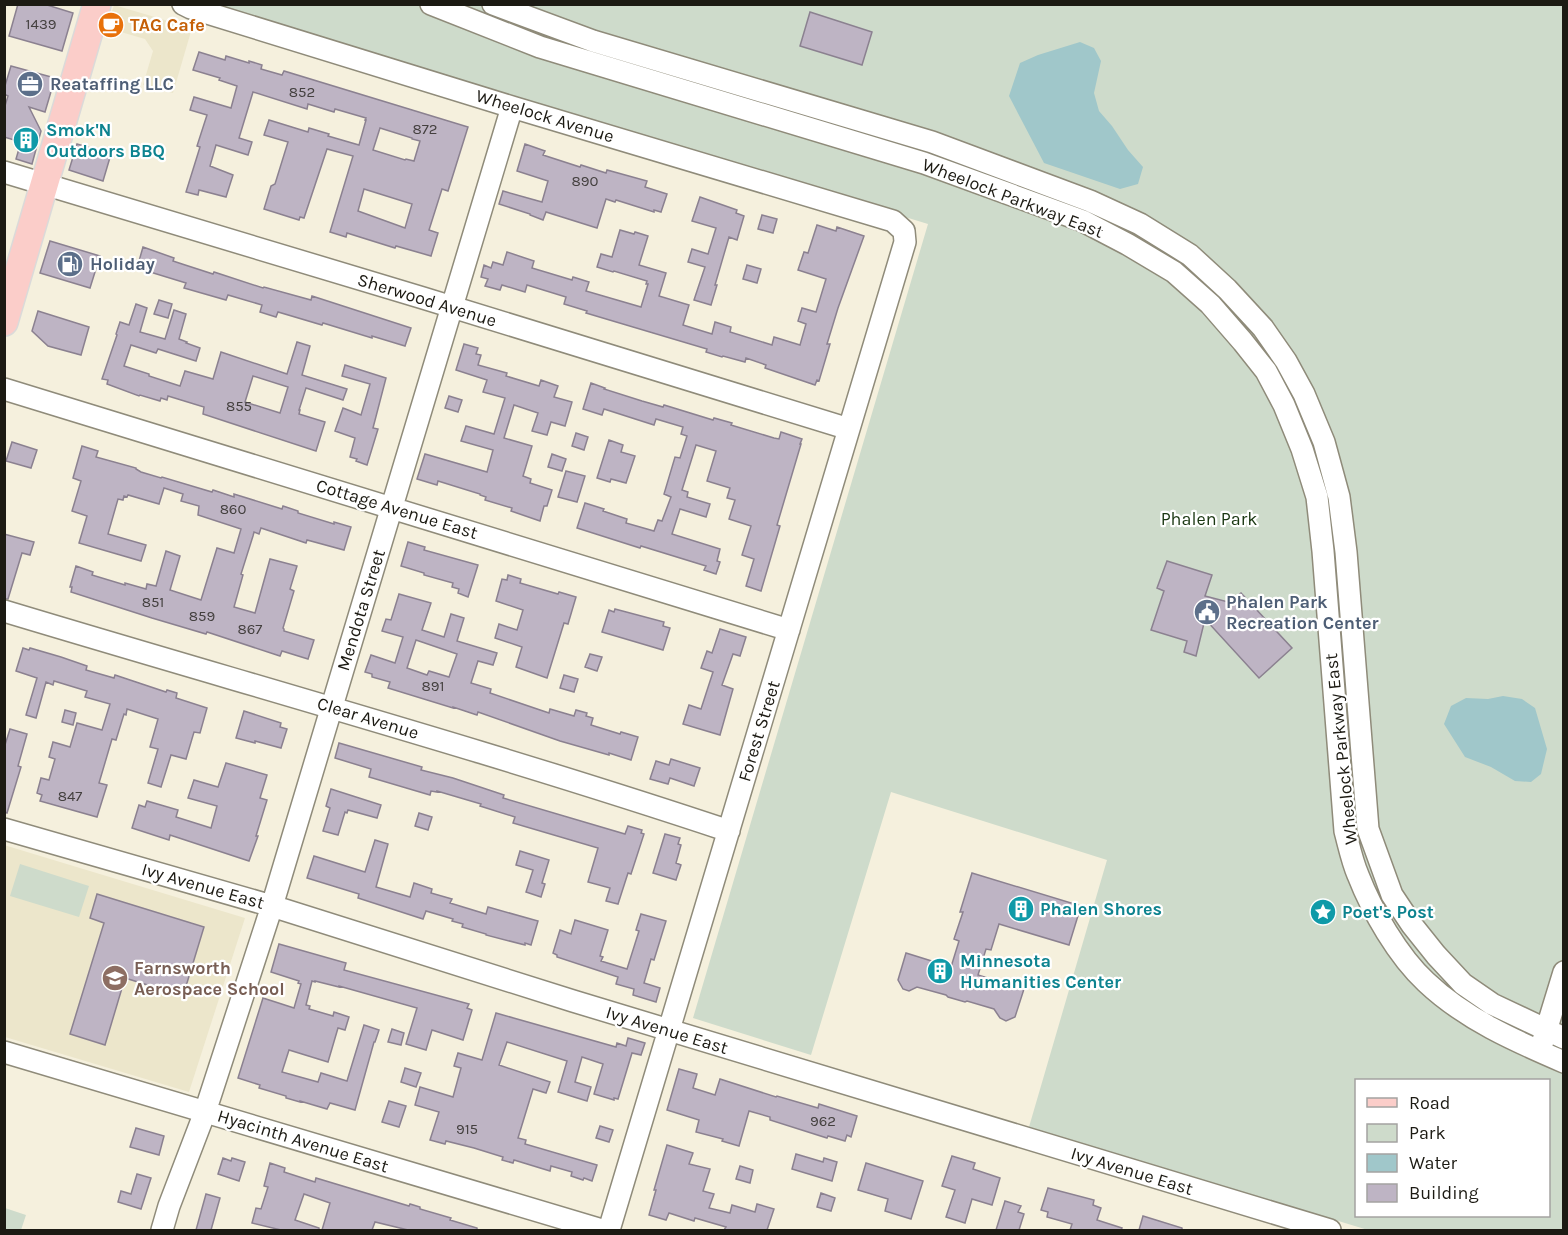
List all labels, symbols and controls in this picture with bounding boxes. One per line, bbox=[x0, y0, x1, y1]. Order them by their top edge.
cafe icon: TAG Cafe bbox=[96, 10, 126, 40]
place label: TAG Cafe bbox=[130, 14, 205, 36]
house number: 1439 bbox=[26, 15, 56, 33]
office icon: Reataffing LLC bbox=[15, 69, 45, 99]
place label: Reataffing LLC bbox=[50, 73, 174, 95]
house number: 852 bbox=[289, 83, 315, 101]
street label: Wheelock Avenue bbox=[473, 85, 617, 147]
place label: Smok'N Outdoors BBQ bbox=[46, 119, 165, 162]
house number: 872 bbox=[413, 120, 437, 138]
building icon: Smok'N Outdoors BBQ bbox=[11, 125, 41, 155]
street label: Wheelock Parkway East bbox=[919, 153, 1107, 243]
house number: 890 bbox=[572, 172, 599, 190]
fuel station icon: Holiday bbox=[55, 249, 85, 279]
place label: Holiday bbox=[90, 253, 155, 275]
street label: Sherwood Avenue bbox=[355, 268, 499, 332]
house number: 855 bbox=[226, 397, 252, 415]
street label: Cottage Avenue East bbox=[314, 474, 481, 544]
house number: 860 bbox=[220, 500, 246, 518]
park label: Phalen Park bbox=[1161, 508, 1257, 530]
street label: Mendota Street bbox=[332, 546, 390, 674]
place label: Phalen Park Recreation Center bbox=[1226, 591, 1379, 634]
house number: 851 bbox=[142, 593, 164, 611]
public building icon: Phalen Park Recreation Center bbox=[1192, 597, 1222, 627]
house number: 859 bbox=[189, 607, 215, 625]
house number: 867 bbox=[238, 620, 262, 638]
street label: Wheelock Parkway East bbox=[1320, 652, 1362, 846]
house number: 891 bbox=[422, 677, 444, 695]
street label: Forest Street bbox=[733, 678, 785, 784]
street label: Clear Avenue bbox=[314, 692, 422, 744]
house number: 847 bbox=[58, 787, 82, 805]
street label: Ivy Avenue East bbox=[139, 858, 267, 914]
building icon: Phalen Shores bbox=[1006, 894, 1036, 924]
place icon: Poet's Post bbox=[1308, 897, 1338, 927]
place label: Phalen Shores bbox=[1040, 898, 1162, 920]
place label: Poet's Post bbox=[1342, 901, 1434, 923]
place label: Minnesota Humanities Center bbox=[960, 950, 1121, 993]
building icon: Minnesota Humanities Center bbox=[925, 956, 955, 986]
place label: Farnsworth Aerospace School bbox=[134, 957, 285, 1000]
school or university icon: Farnsworth Aerospace School bbox=[100, 963, 130, 993]
street label: Ivy Avenue East bbox=[603, 1001, 731, 1059]
legend bbox=[1355, 1079, 1550, 1217]
text: Road bbox=[1409, 1092, 1450, 1114]
street label: Hyacinth Avenue East bbox=[215, 1105, 391, 1178]
house number: 962 bbox=[810, 1112, 836, 1130]
house number: 915 bbox=[456, 1120, 478, 1138]
text: Park bbox=[1409, 1122, 1446, 1144]
street label: Ivy Avenue East bbox=[1068, 1142, 1196, 1200]
text: Water bbox=[1409, 1152, 1457, 1174]
text: Building bbox=[1409, 1182, 1479, 1204]

